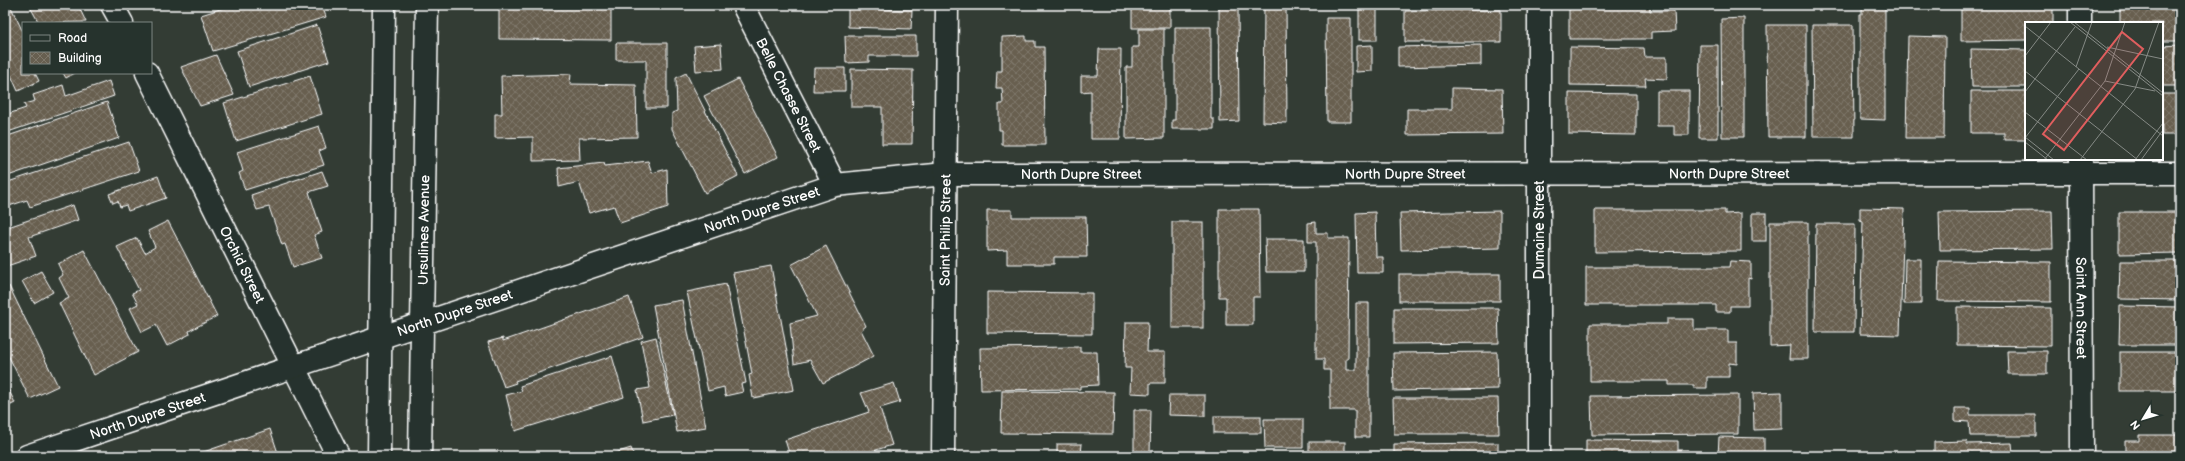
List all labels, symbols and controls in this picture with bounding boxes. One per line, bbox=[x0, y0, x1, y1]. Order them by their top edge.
legend bbox=[22, 22, 152, 74]
inset map bbox=[2025, 22, 2163, 160]
text: Road bbox=[58, 31, 87, 46]
street label: Belle Chasse Street bbox=[752, 35, 825, 156]
text: Building bbox=[58, 51, 102, 66]
street label: North Dupre Street bbox=[1669, 165, 1790, 182]
street label: North Dupre Street bbox=[1021, 166, 1142, 183]
street label: North Dupre Street bbox=[1345, 166, 1466, 183]
street label: Saint Philip Street bbox=[937, 173, 955, 286]
street label: Ursulines Avenue bbox=[415, 175, 433, 285]
street label: Dumaine Street bbox=[1531, 180, 1548, 279]
street label: North Dupre Street bbox=[702, 183, 823, 237]
street label: Orchid Street bbox=[216, 223, 269, 307]
street label: Saint Ann Street bbox=[2072, 257, 2090, 360]
street label: North Dupre Street bbox=[395, 286, 515, 340]
street label: North Dupre Street bbox=[88, 389, 208, 443]
north arrow bbox=[2123, 399, 2163, 439]
text: N bbox=[2128, 418, 2143, 432]

